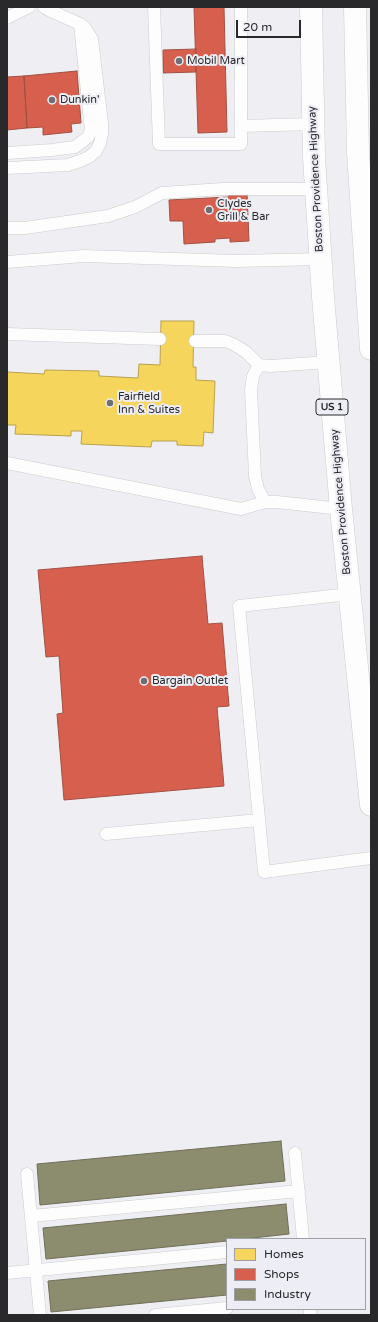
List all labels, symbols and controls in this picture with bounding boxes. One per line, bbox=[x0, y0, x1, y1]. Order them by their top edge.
scale bar bbox=[238, 12, 303, 38]
text: 20 m bbox=[243, 20, 272, 34]
place label: Mobil Mart bbox=[187, 54, 245, 68]
marker: Mobil Mart bbox=[174, 56, 184, 66]
place label: Dunkin' bbox=[60, 93, 99, 107]
marker: Dunkin' bbox=[47, 95, 57, 105]
street label: Boston Providence Highway bbox=[306, 106, 326, 252]
place label: Clydes Grill & Bar bbox=[217, 197, 270, 223]
marker: Clydes Grill & Bar bbox=[204, 205, 214, 215]
place label: Fairfield Inn & Suites bbox=[118, 390, 180, 416]
marker: Fairfield Inn & Suites bbox=[105, 398, 115, 408]
road number: US 1 bbox=[316, 399, 348, 415]
street label: Boston Providence Highway bbox=[328, 429, 354, 575]
place label: Bargain Outlet bbox=[152, 674, 228, 688]
marker: Bargain Outlet bbox=[139, 676, 149, 686]
legend bbox=[226, 1238, 366, 1310]
text: Homes bbox=[264, 1247, 304, 1261]
text: Shops bbox=[264, 1267, 299, 1281]
text: Industry bbox=[264, 1287, 311, 1301]

